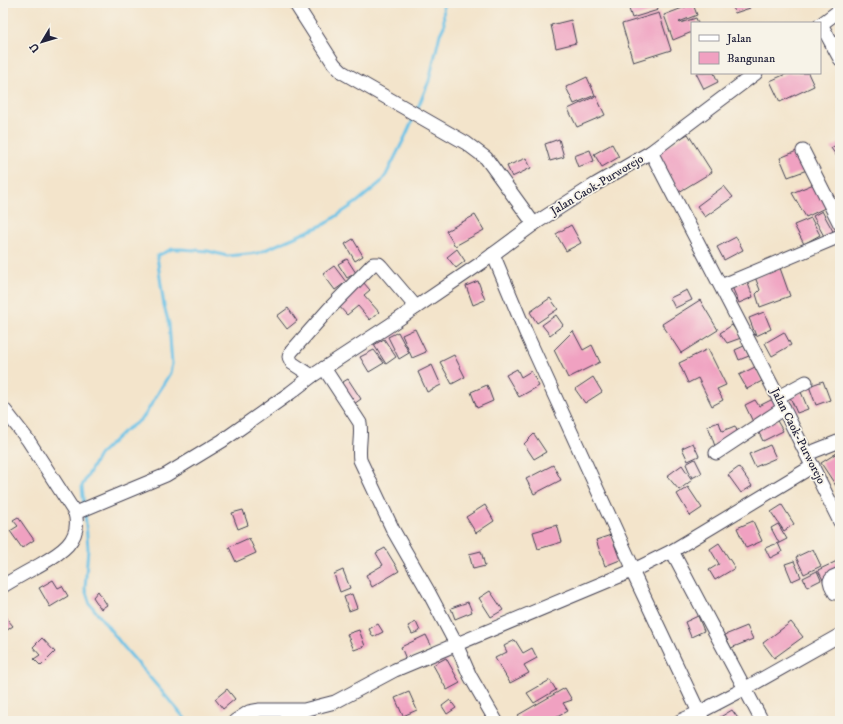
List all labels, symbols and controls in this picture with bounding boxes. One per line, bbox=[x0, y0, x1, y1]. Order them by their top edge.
north arrow bbox=[22, 22, 62, 62]
legend bbox=[691, 22, 821, 74]
text: Jalan bbox=[726, 31, 752, 46]
text: U bbox=[26, 39, 43, 55]
text: Bangunan bbox=[727, 51, 776, 66]
street label: Jalan Caok-Purworejo bbox=[547, 151, 646, 219]
street label: Jalan Caok-Purworejo bbox=[767, 385, 829, 487]

